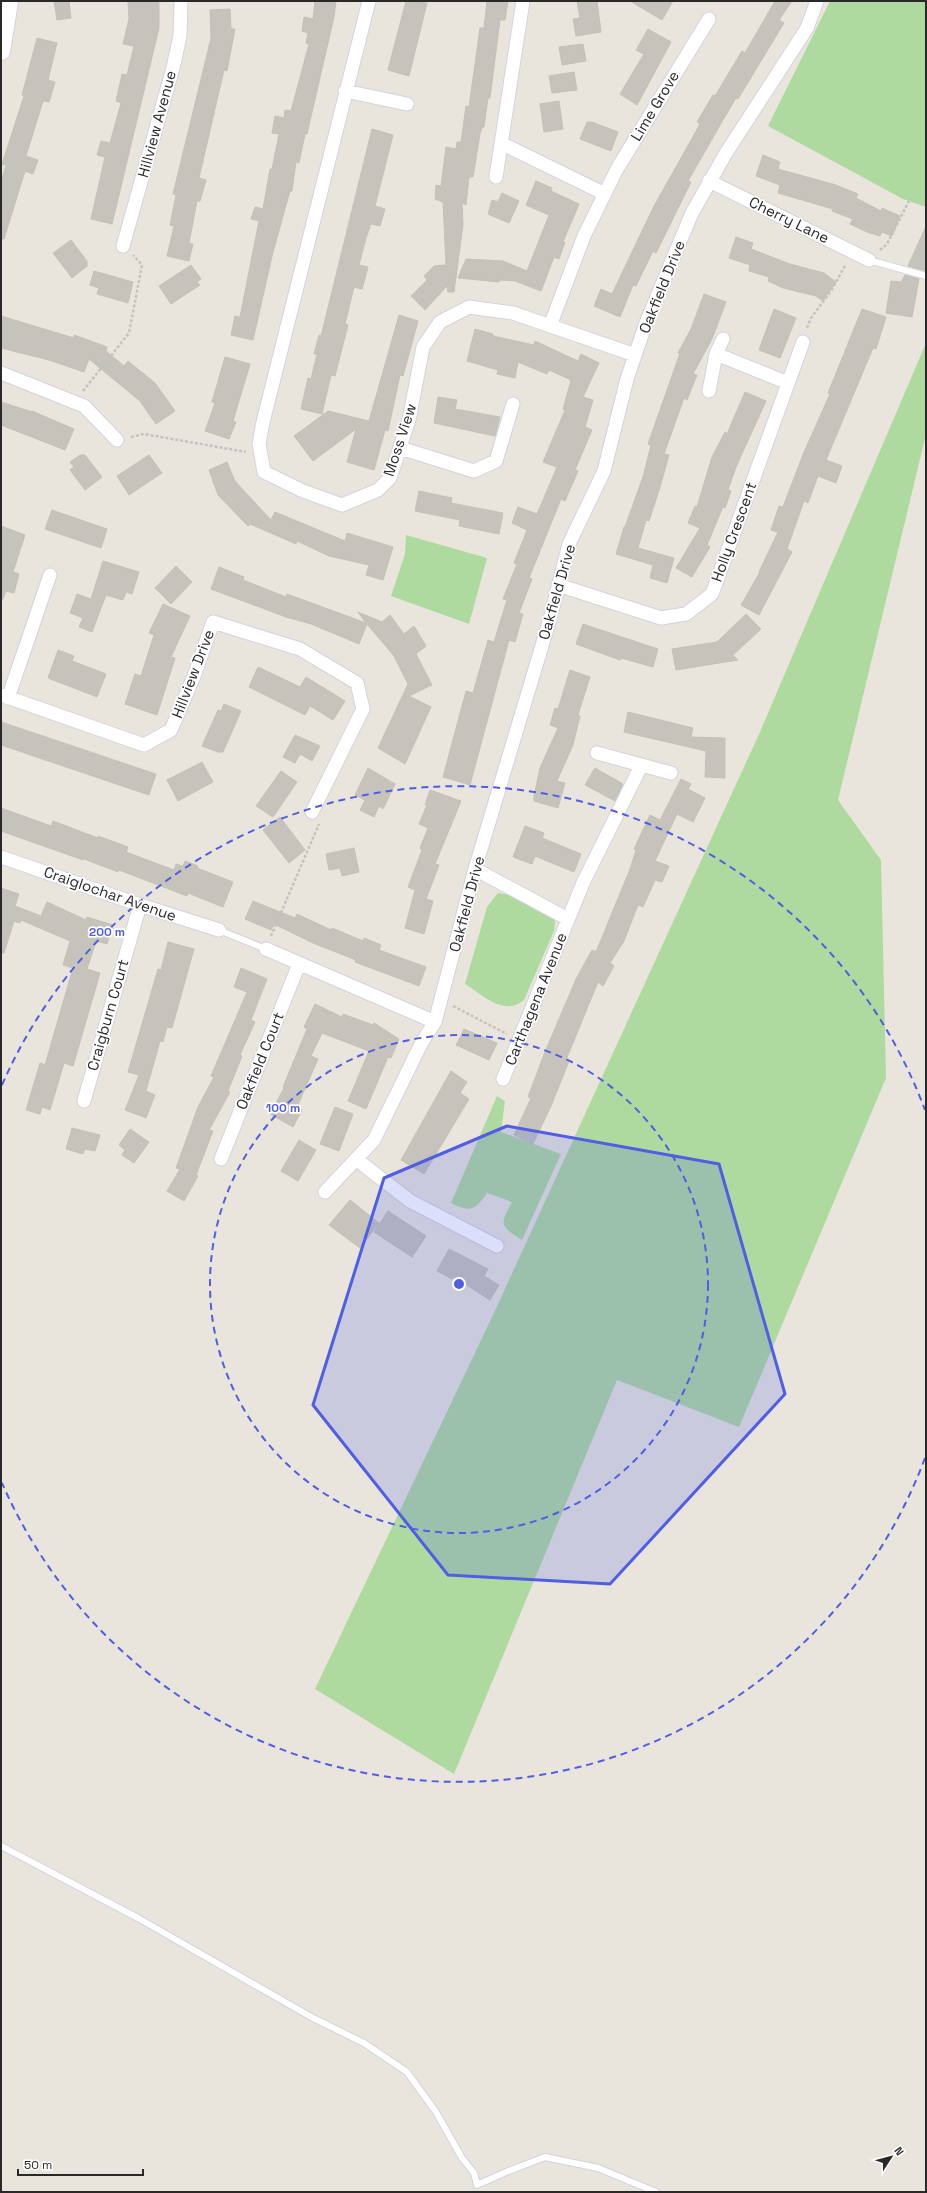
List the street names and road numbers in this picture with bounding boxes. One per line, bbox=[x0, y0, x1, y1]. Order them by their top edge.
street label: Lime Grove bbox=[626, 67, 683, 144]
street label: Hillview Avenue bbox=[133, 68, 180, 179]
street label: Cherry Lane bbox=[746, 192, 833, 247]
street label: Oakfield Drive bbox=[634, 237, 689, 336]
street label: Moss View bbox=[379, 401, 420, 479]
street label: Holly Crescent bbox=[707, 479, 760, 584]
street label: Oakfield Drive bbox=[534, 542, 579, 642]
street label: Hillview Drive bbox=[167, 627, 218, 721]
street label: Oakfield Drive bbox=[445, 854, 488, 954]
street label: Craiglochar Avenue bbox=[41, 862, 179, 925]
street label: Carthagena Avenue bbox=[500, 930, 571, 1068]
street label: Craigburn Court bbox=[83, 957, 133, 1073]
street label: Oakfield Court bbox=[231, 1009, 288, 1112]

